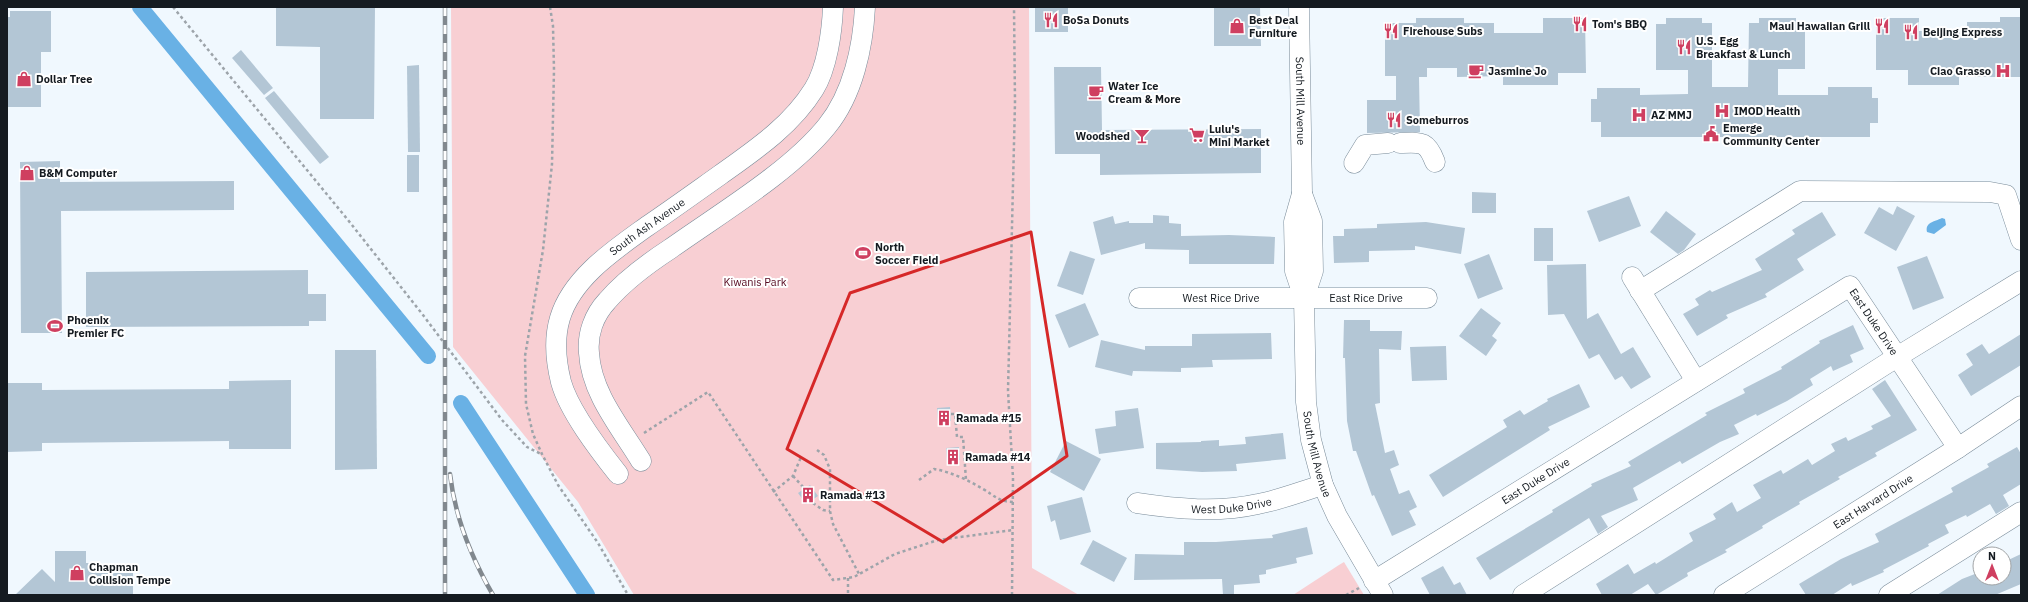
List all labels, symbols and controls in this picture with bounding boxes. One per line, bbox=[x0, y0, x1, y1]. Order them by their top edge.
restaurant icon: BoSa Donuts bbox=[1042, 11, 1060, 29]
place label: BoSa Donuts bbox=[1063, 13, 1129, 27]
place label: Best Deal Furniture bbox=[1249, 13, 1299, 40]
restaurant icon: Tom's BBQ bbox=[1571, 15, 1589, 33]
shop icon: Best Deal Furniture bbox=[1228, 17, 1246, 35]
place label: Tom's BBQ bbox=[1592, 17, 1647, 31]
restaurant icon: Maui Hawaiian Grill bbox=[1873, 17, 1891, 35]
place label: Maui Hawaiian Grill bbox=[1769, 19, 1871, 33]
restaurant icon: Firehouse Subs bbox=[1382, 22, 1400, 40]
restaurant icon: Beijing Express bbox=[1902, 23, 1920, 41]
place label: Firehouse Subs bbox=[1403, 24, 1483, 38]
place label: Beijing Express bbox=[1923, 25, 2003, 39]
place label: U.S. Egg Breakfast & Lunch bbox=[1696, 34, 1791, 61]
restaurant icon: U.S. Egg Breakfast & Lunch bbox=[1675, 38, 1693, 56]
street label: South Mill Avenue bbox=[1293, 57, 1308, 145]
cafe icon: Jasmine Jo bbox=[1467, 62, 1485, 80]
hospital icon: Ciao Grasso bbox=[1994, 62, 2012, 80]
place label: Jasmine Jo bbox=[1488, 64, 1547, 78]
place label: Ciao Grasso bbox=[1930, 64, 1991, 78]
shop icon: Dollar Tree bbox=[15, 70, 33, 88]
place label: Dollar Tree bbox=[36, 72, 92, 86]
place label: Water Ice Cream & More bbox=[1108, 79, 1181, 106]
cafe icon: Water Ice Cream & More bbox=[1087, 83, 1105, 101]
hospital icon: IMOD Health bbox=[1713, 102, 1731, 120]
place label: IMOD Health bbox=[1734, 104, 1800, 118]
hospital icon: AZ MMJ bbox=[1630, 106, 1648, 124]
place label: AZ MMJ bbox=[1651, 108, 1692, 122]
restaurant icon: Someburros bbox=[1385, 111, 1403, 129]
place label: Someburros bbox=[1406, 113, 1469, 127]
place label: Emerge Community Center bbox=[1723, 121, 1820, 148]
place label: Lulu's Mini Market bbox=[1209, 122, 1270, 149]
public building icon: Emerge Community Center bbox=[1702, 125, 1720, 143]
supermarket icon: Lulu's Mini Market bbox=[1188, 126, 1206, 144]
bar icon: Woodshed bbox=[1133, 127, 1151, 145]
place label: Woodshed bbox=[1076, 129, 1130, 143]
shop icon: B&M Computer bbox=[18, 164, 36, 182]
place label: B&M Computer bbox=[39, 166, 118, 180]
street label: South Ash Avenue bbox=[607, 195, 688, 258]
place label: North Soccer Field bbox=[875, 240, 938, 267]
sports icon: North Soccer Field bbox=[854, 244, 872, 262]
park label: Kiwanis Park bbox=[723, 275, 787, 289]
street label: East Duke Drive bbox=[1847, 286, 1901, 358]
street label: West Rice Drive bbox=[1183, 291, 1259, 305]
street label: East Rice Drive bbox=[1329, 291, 1403, 305]
place label: Phoenix Premier FC bbox=[67, 313, 124, 340]
sports icon: Phoenix Premier FC bbox=[46, 317, 64, 335]
building icon: Ramada #15 bbox=[935, 409, 953, 427]
street label: South Mill Avenue bbox=[1300, 410, 1335, 499]
place label: Ramada #15 bbox=[956, 411, 1022, 425]
building icon: Ramada #14 bbox=[944, 448, 962, 466]
place label: Ramada #14 bbox=[965, 450, 1031, 464]
street label: East Duke Drive bbox=[1499, 455, 1572, 507]
street label: East Harvard Drive bbox=[1831, 471, 1916, 532]
building icon: Ramada #13 bbox=[799, 486, 817, 504]
place label: Ramada #13 bbox=[820, 488, 885, 502]
street label: West Duke Drive bbox=[1191, 494, 1273, 516]
north arrow bbox=[1972, 546, 2012, 586]
text: N bbox=[1988, 549, 1996, 563]
place label: Chapman Collision Tempe bbox=[89, 560, 171, 587]
shop icon: Chapman Collision Tempe bbox=[68, 564, 86, 582]

